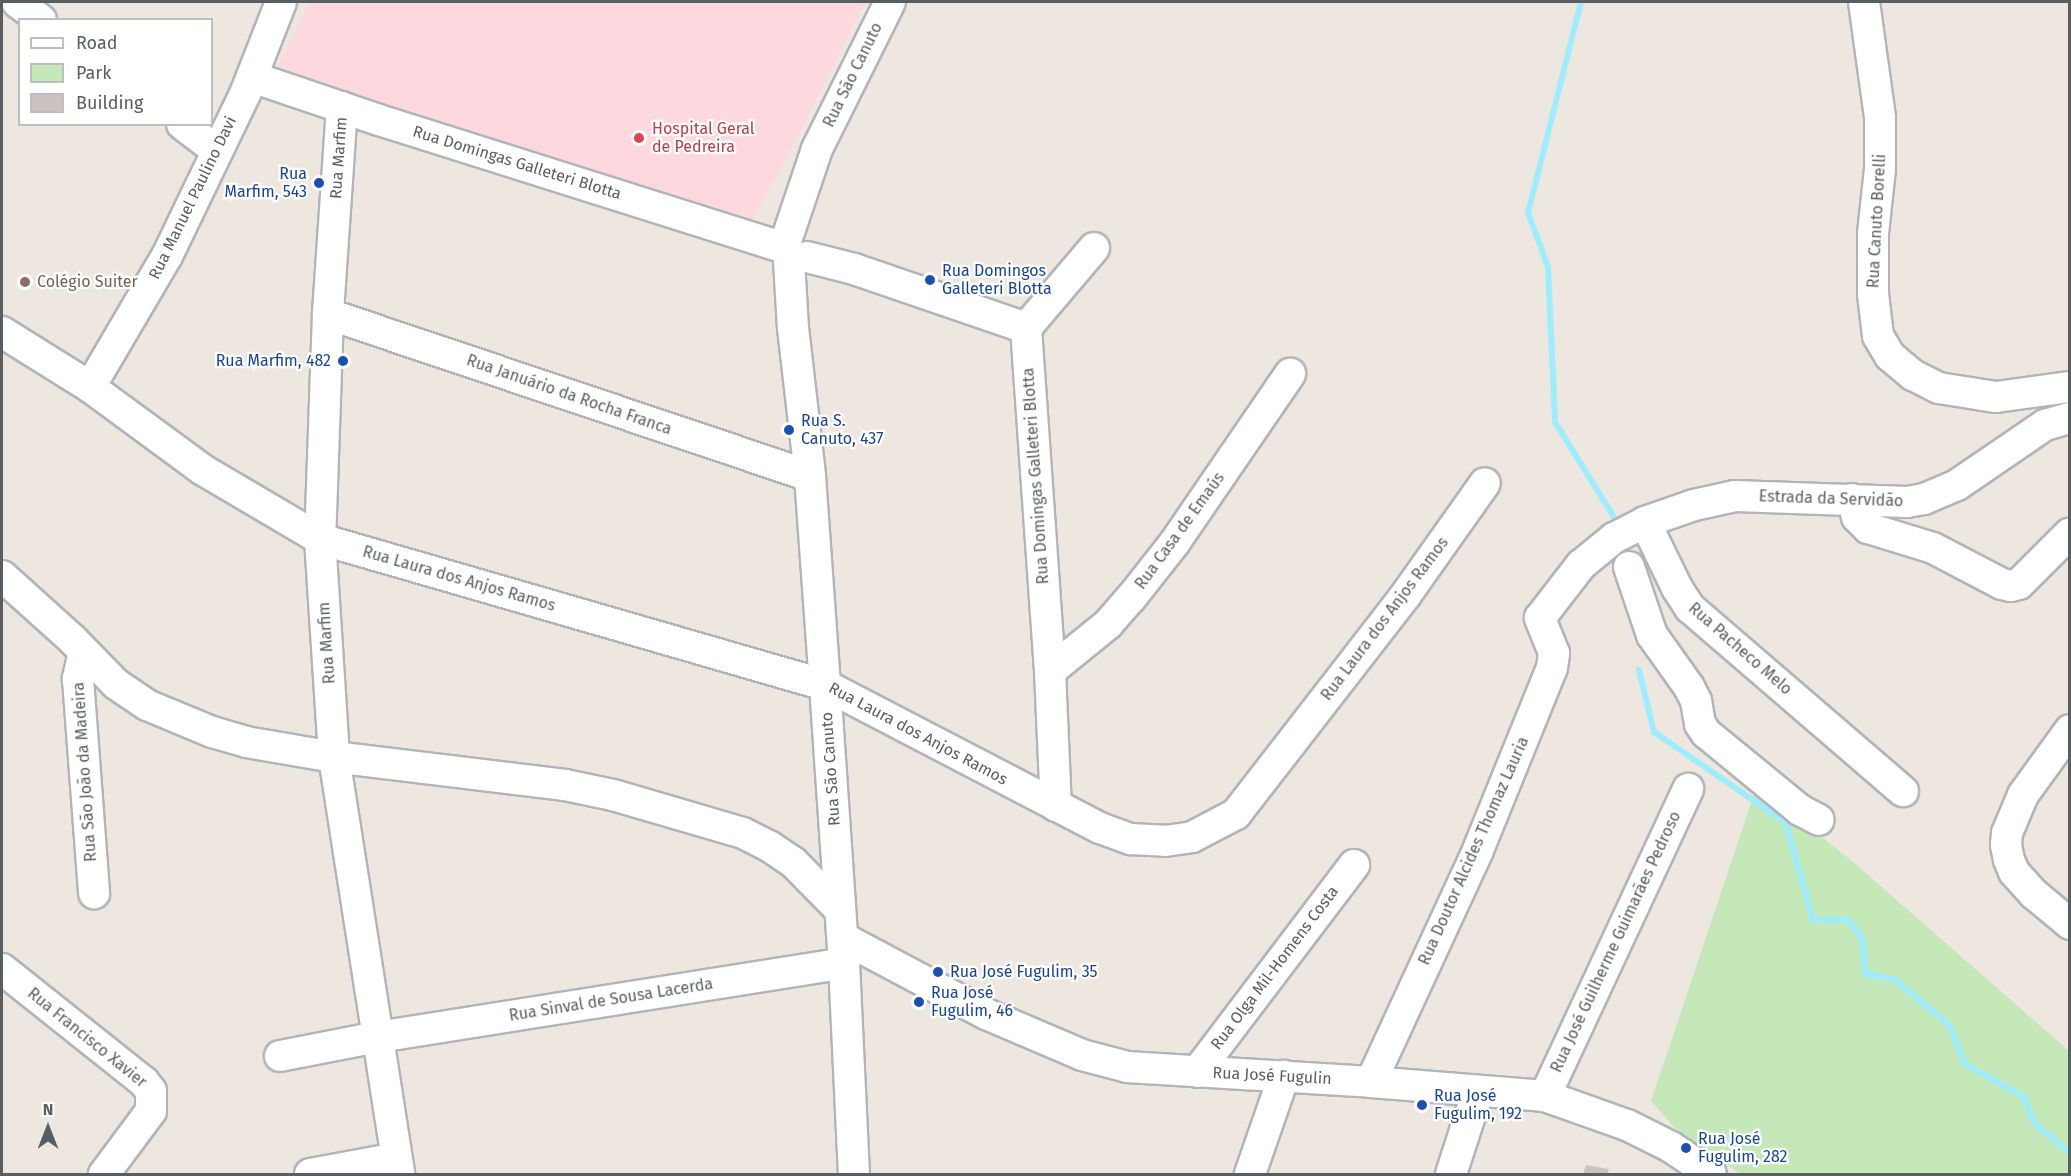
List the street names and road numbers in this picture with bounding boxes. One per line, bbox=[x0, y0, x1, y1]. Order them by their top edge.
street label: Rua São Canuto bbox=[819, 20, 887, 130]
street label: Rua Manuel Paulino Davi bbox=[145, 113, 241, 283]
street label: Rua Marfim bbox=[327, 116, 351, 200]
street label: Rua Domingas Galleteri Blotta bbox=[410, 122, 624, 204]
street label: Rua Canuto Borelli bbox=[1864, 153, 1890, 289]
street label: Rua Januário da Rocha Franca bbox=[464, 351, 674, 439]
street label: Rua Domingas Galleteri Blotta bbox=[1019, 367, 1053, 585]
street label: Rua Casa de Emaús bbox=[1131, 469, 1229, 593]
street label: Estrada da Servidão bbox=[1758, 487, 1904, 511]
street label: Rua Laura dos Anjos Ramos bbox=[1317, 533, 1453, 705]
street label: Rua Laura dos Anjos Ramos bbox=[360, 542, 558, 616]
street label: Rua Pacheco Melo bbox=[1684, 599, 1796, 699]
street label: Rua Marfim bbox=[315, 601, 339, 685]
street label: Rua Laura dos Anjos Ramos bbox=[825, 679, 1011, 789]
street label: Rua São João da Madeira bbox=[69, 682, 101, 862]
street label: Rua São Canuto bbox=[817, 711, 845, 827]
street label: Rua Doutor Alcides Thomaz Lauria bbox=[1415, 734, 1533, 968]
street label: Rua José Guilherme Guimarães Pedroso bbox=[1547, 808, 1685, 1076]
street label: Rua Olga Mil-Homens Costa bbox=[1207, 882, 1343, 1054]
street label: Rua Sinval de Sousa Lacerda bbox=[508, 974, 714, 1026]
street label: Rua Francisco Xavier bbox=[24, 984, 150, 1092]
street label: Rua José Fugulin bbox=[1212, 1063, 1332, 1089]

